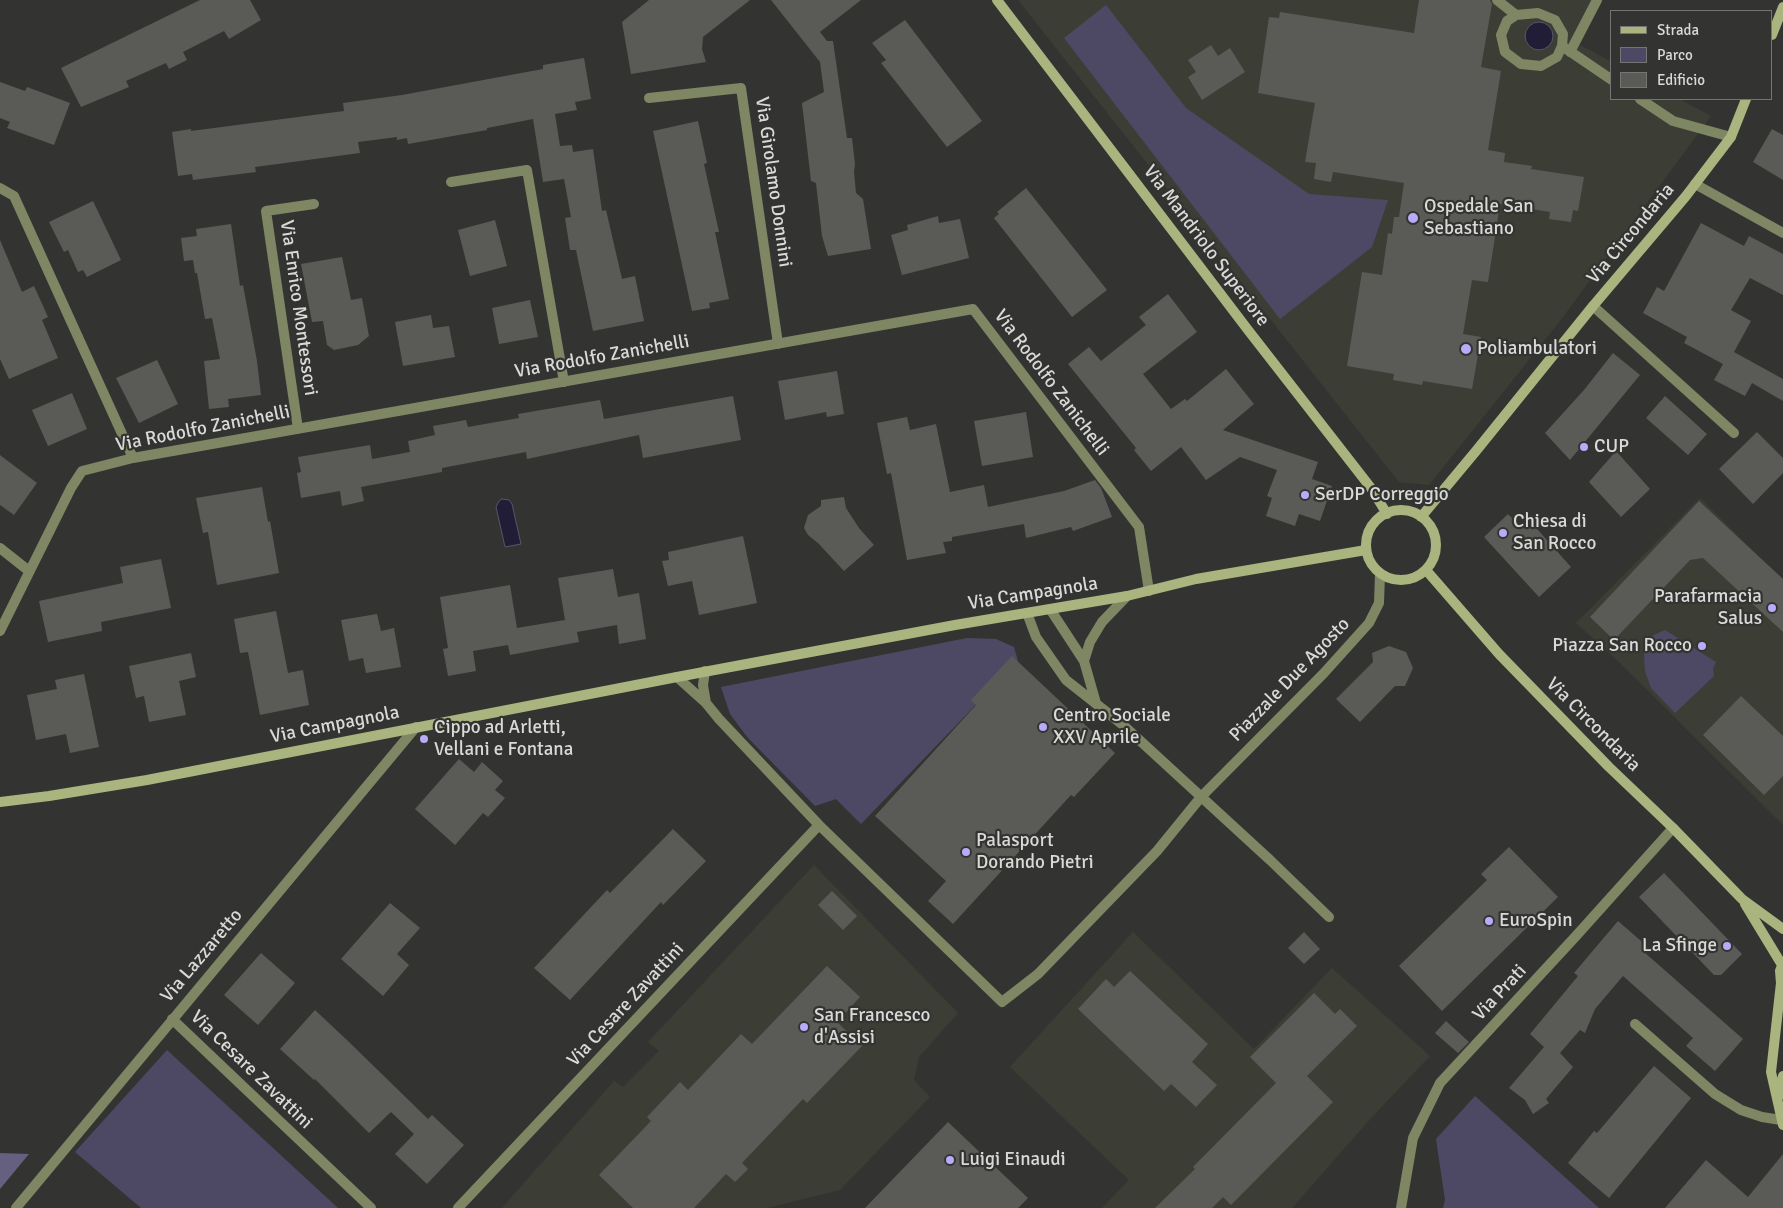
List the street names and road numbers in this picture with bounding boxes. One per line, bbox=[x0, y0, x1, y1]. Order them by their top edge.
street label: Via Girolamo Donnini bbox=[750, 95, 796, 269]
street label: Via Mandriolo Superiore bbox=[1138, 161, 1274, 331]
street label: Via Circondaria bbox=[1582, 179, 1680, 289]
street label: Via Enrico Montessori bbox=[274, 219, 322, 397]
street label: Via Rodolfo Zanichelli bbox=[989, 305, 1113, 461]
street label: Via Rodolfo Zanichelli bbox=[513, 330, 691, 384]
street label: Via Rodolfo Zanichelli bbox=[114, 401, 292, 457]
street label: Via Campagnola bbox=[966, 572, 1100, 616]
street label: Piazzale Due Agosto bbox=[1225, 613, 1355, 747]
street label: Via Circondaria bbox=[1541, 673, 1645, 777]
street label: Via Campagnola bbox=[268, 701, 402, 749]
street label: Via Lazzaretto bbox=[156, 905, 248, 1007]
street label: Via Cesare Zavattini bbox=[563, 938, 689, 1072]
street label: Via Prati bbox=[1468, 960, 1532, 1026]
street label: Via Cesare Zavattini bbox=[185, 1006, 317, 1134]

